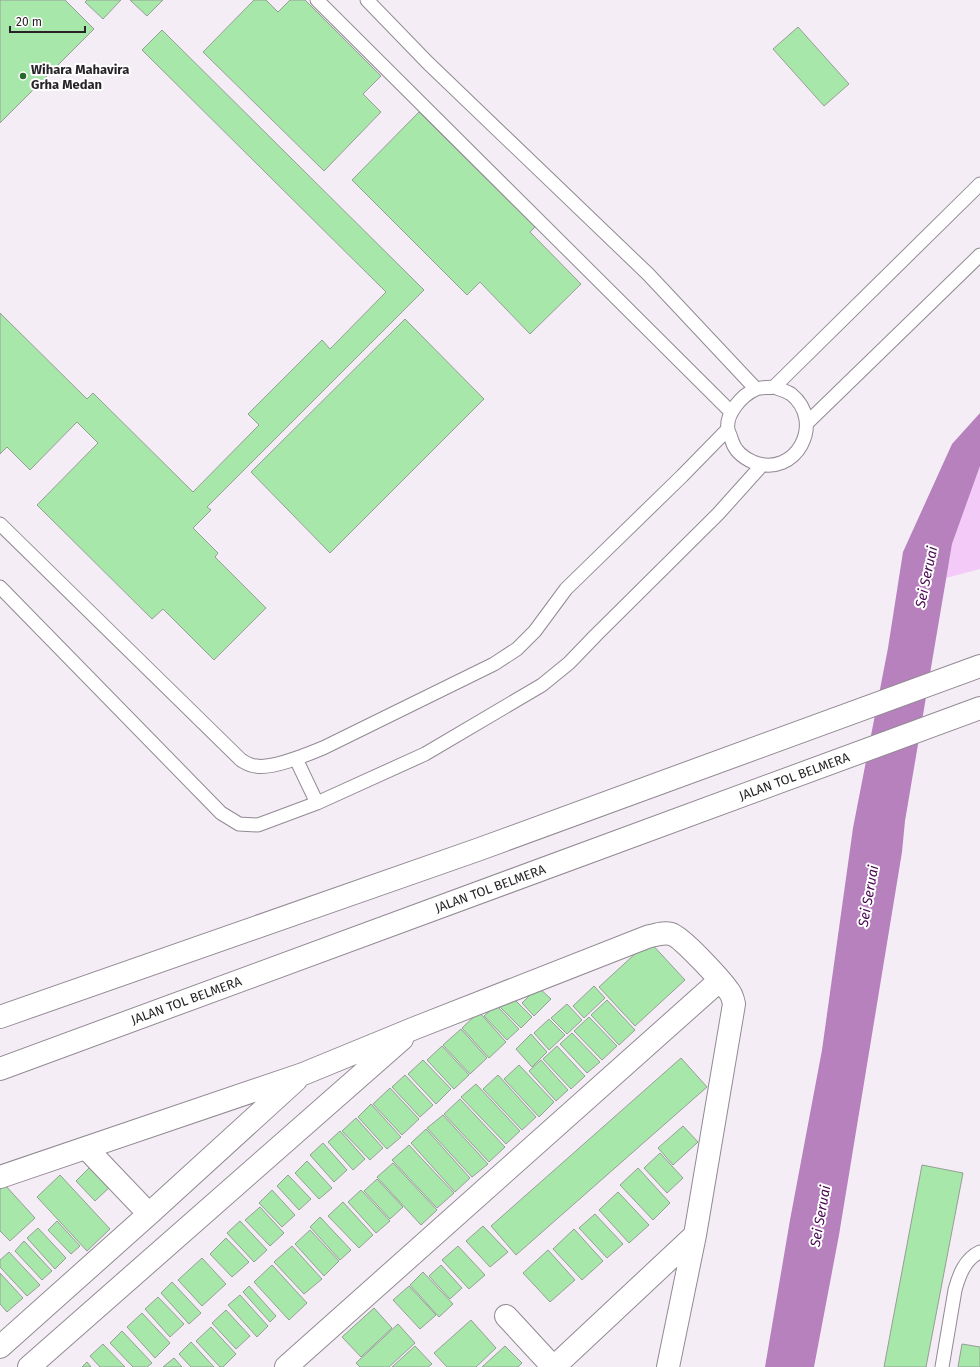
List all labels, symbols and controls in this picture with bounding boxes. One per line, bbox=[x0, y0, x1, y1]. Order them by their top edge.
scale bar bbox=[10, 8, 85, 34]
text: 20 m bbox=[16, 15, 42, 29]
place label: Wihara Mahavira Grha Medan bbox=[31, 62, 129, 92]
marker: Wihara Mahavira Grha Medan bbox=[18, 71, 28, 81]
water label: Sei Seruai bbox=[911, 545, 941, 610]
street label: JALAN TOL BELMERA bbox=[737, 749, 852, 803]
street label: JALAN TOL BELMERA bbox=[433, 861, 548, 915]
water label: Sei Seruai bbox=[855, 864, 882, 929]
street label: JALAN TOL BELMERA bbox=[129, 973, 244, 1027]
water label: Sei Seruai bbox=[807, 1184, 834, 1249]

